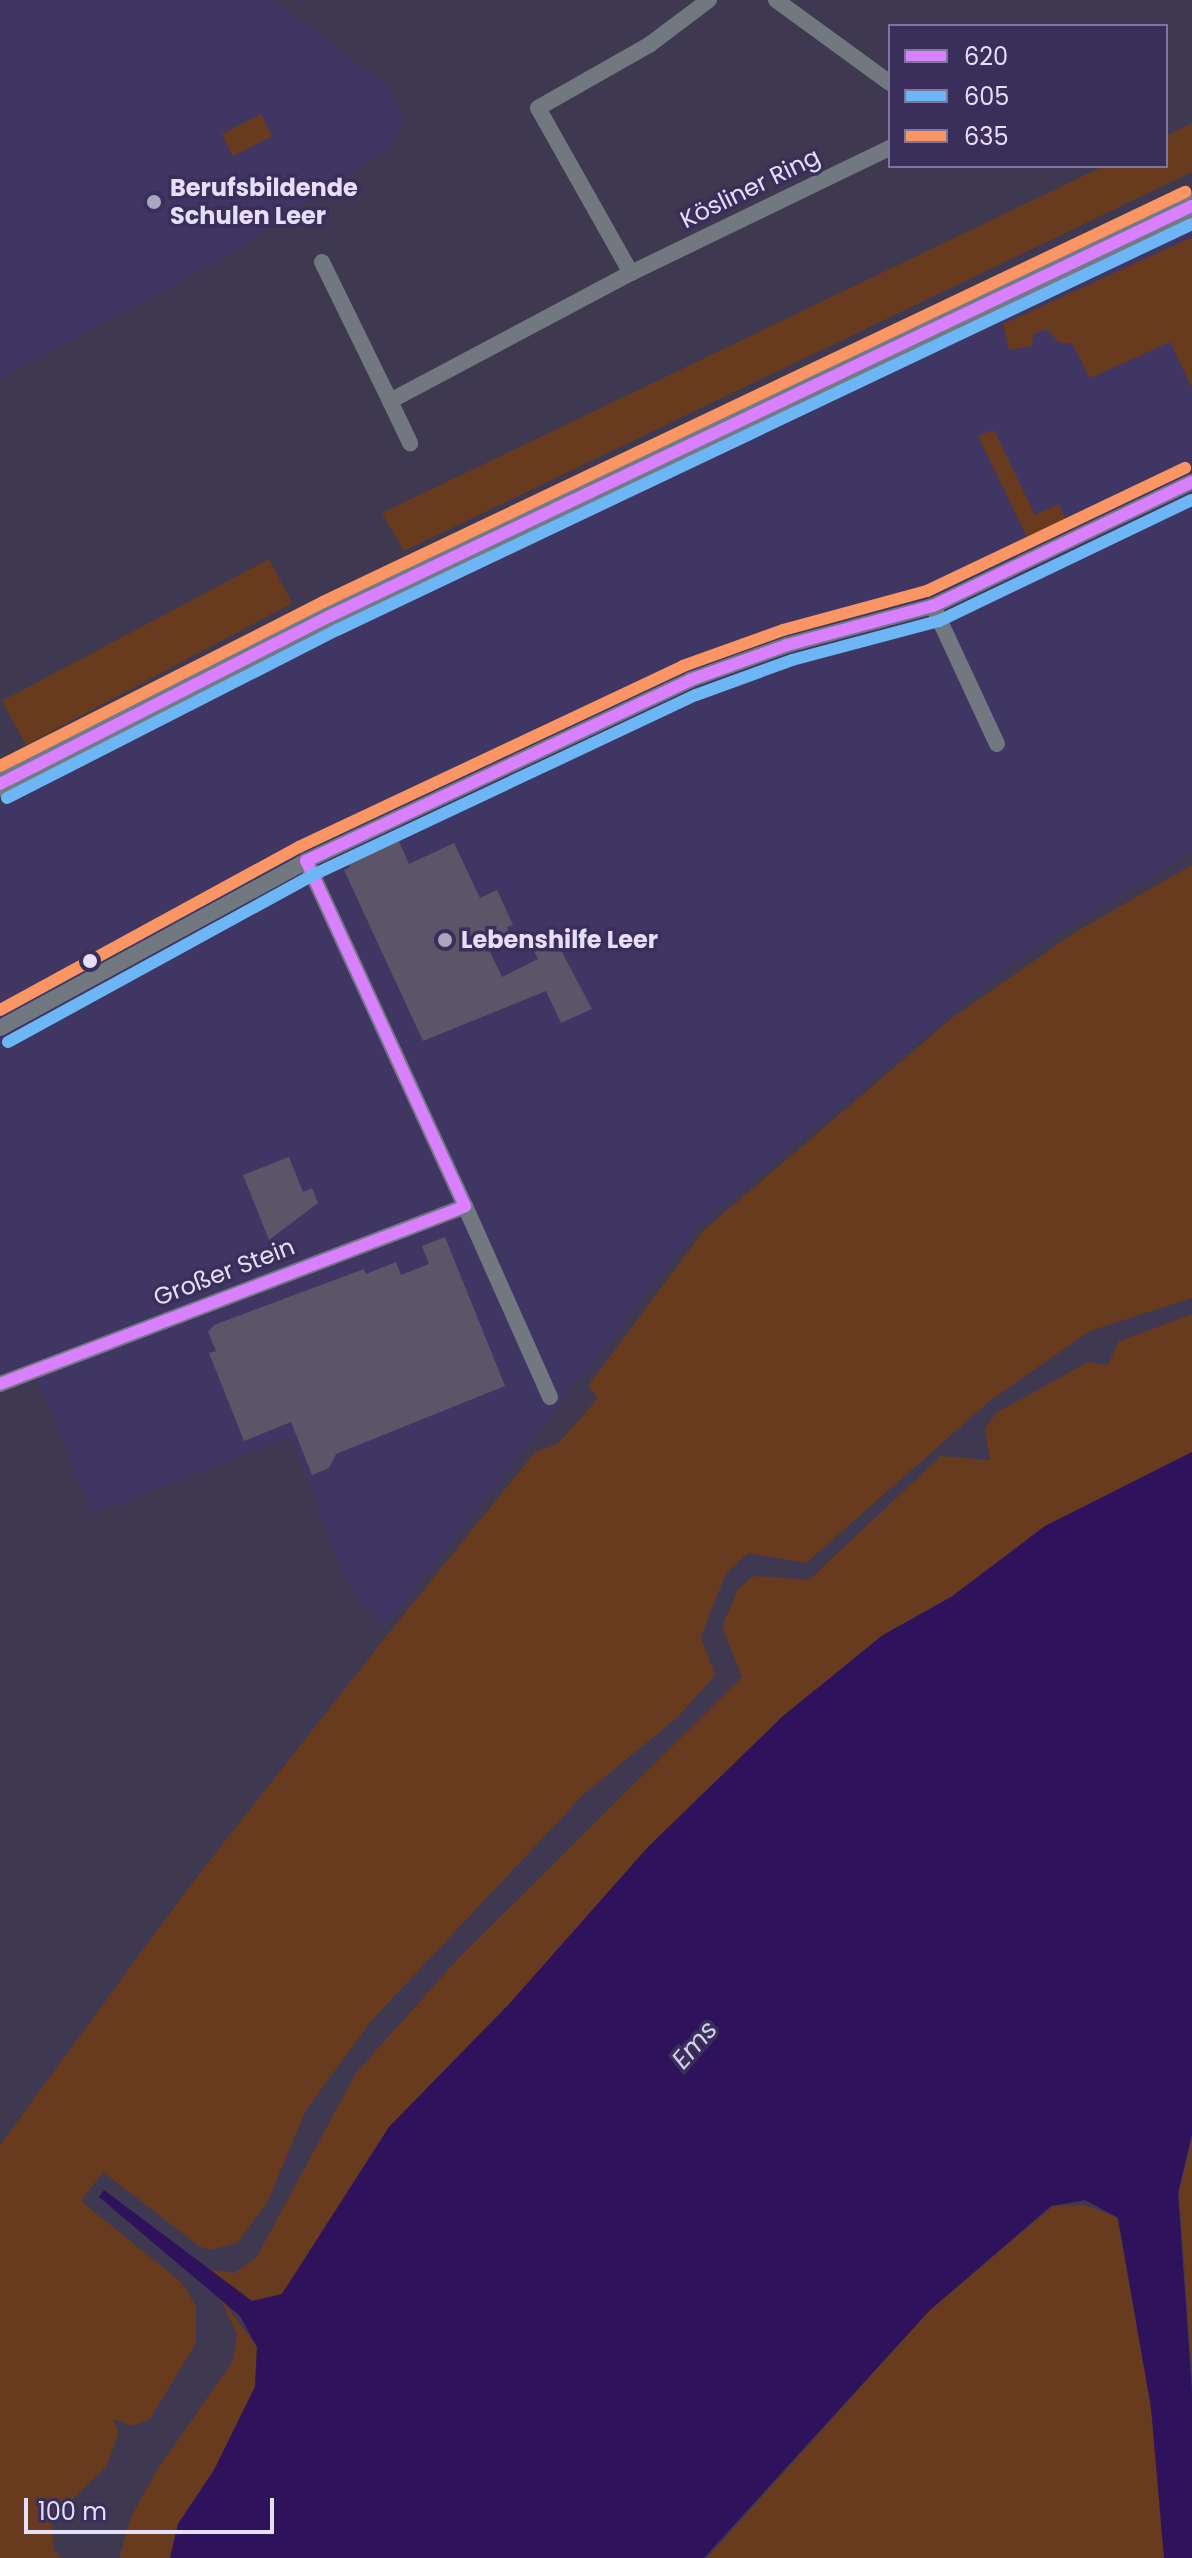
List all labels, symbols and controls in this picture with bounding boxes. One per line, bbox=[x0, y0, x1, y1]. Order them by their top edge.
legend bbox=[888, 24, 1168, 168]
text: 620 bbox=[964, 40, 1008, 73]
text: 605 bbox=[964, 80, 1009, 113]
text: 635 bbox=[964, 120, 1008, 153]
street label: Kösliner Ring bbox=[675, 142, 825, 234]
place label: Berufsbildende Schulen Leer bbox=[170, 174, 358, 230]
marker: Berufsbildende Schulen Leer bbox=[145, 193, 163, 211]
place label: Lebenshilfe Leer bbox=[461, 926, 658, 954]
marker: Lebenshilfe Leer bbox=[436, 931, 454, 949]
unlabelled marker bbox=[82, 953, 98, 969]
street label: Großer Stein bbox=[150, 1232, 298, 1312]
water label: Ems bbox=[666, 2015, 724, 2075]
scale bar bbox=[28, 2482, 278, 2532]
text: 100 m bbox=[38, 2495, 107, 2528]

